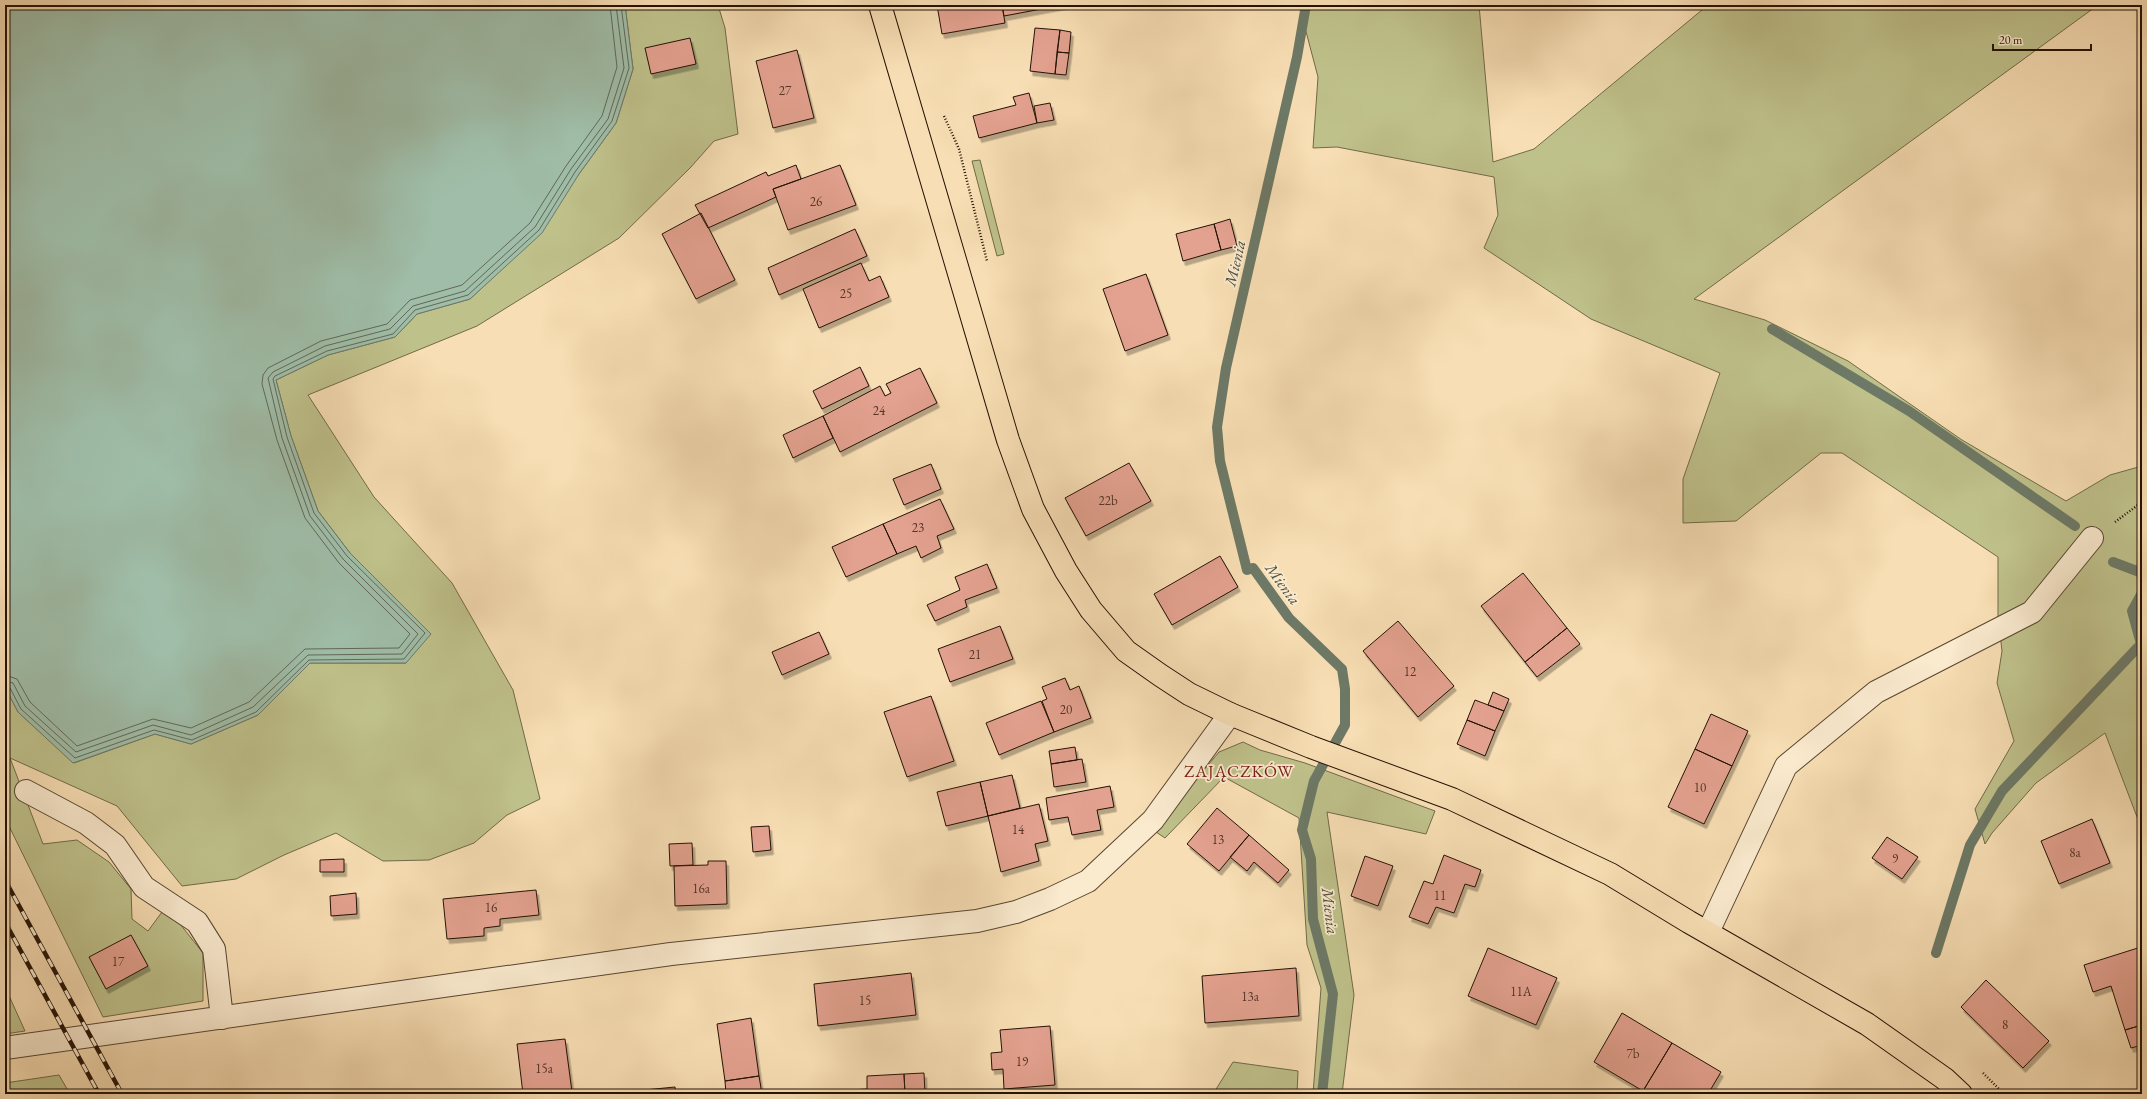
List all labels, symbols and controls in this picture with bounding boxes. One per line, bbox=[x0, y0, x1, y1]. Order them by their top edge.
scale bar bbox=[1993, 26, 2091, 52]
text: 20 m bbox=[1999, 32, 2023, 48]
house number: 27 bbox=[779, 82, 792, 99]
house number: 26 bbox=[810, 193, 822, 210]
water label: Mienia bbox=[1219, 238, 1250, 289]
house number: 25 bbox=[840, 285, 852, 302]
house number: 24 bbox=[873, 402, 886, 419]
house number: 22b bbox=[1098, 492, 1118, 509]
house number: 23 bbox=[912, 519, 924, 536]
water label: Mienia bbox=[1260, 558, 1305, 609]
house number: 21 bbox=[969, 646, 981, 663]
house number: 12 bbox=[1404, 663, 1417, 680]
house number: 20 bbox=[1060, 701, 1072, 718]
district label: ZAJĄCZKÓW bbox=[1184, 760, 1294, 782]
house number: 10 bbox=[1694, 779, 1706, 796]
house number: 14 bbox=[1012, 821, 1025, 838]
house number: 13 bbox=[1212, 831, 1224, 848]
house number: 8a bbox=[2069, 844, 2082, 861]
house number: 9 bbox=[1892, 850, 1899, 867]
house number: 16a bbox=[692, 880, 711, 897]
water label: Mienia bbox=[1317, 886, 1343, 935]
house number: 11 bbox=[1434, 887, 1446, 904]
house number: 16 bbox=[485, 899, 497, 916]
house number: 17 bbox=[112, 953, 125, 970]
house number: 11A bbox=[1510, 983, 1533, 1000]
house number: 13a bbox=[1241, 988, 1260, 1005]
house number: 15 bbox=[859, 992, 871, 1009]
house number: 8 bbox=[2002, 1016, 2008, 1033]
house number: 7b bbox=[1627, 1045, 1640, 1062]
house number: 19 bbox=[1016, 1053, 1029, 1070]
house number: 15a bbox=[535, 1060, 554, 1077]

